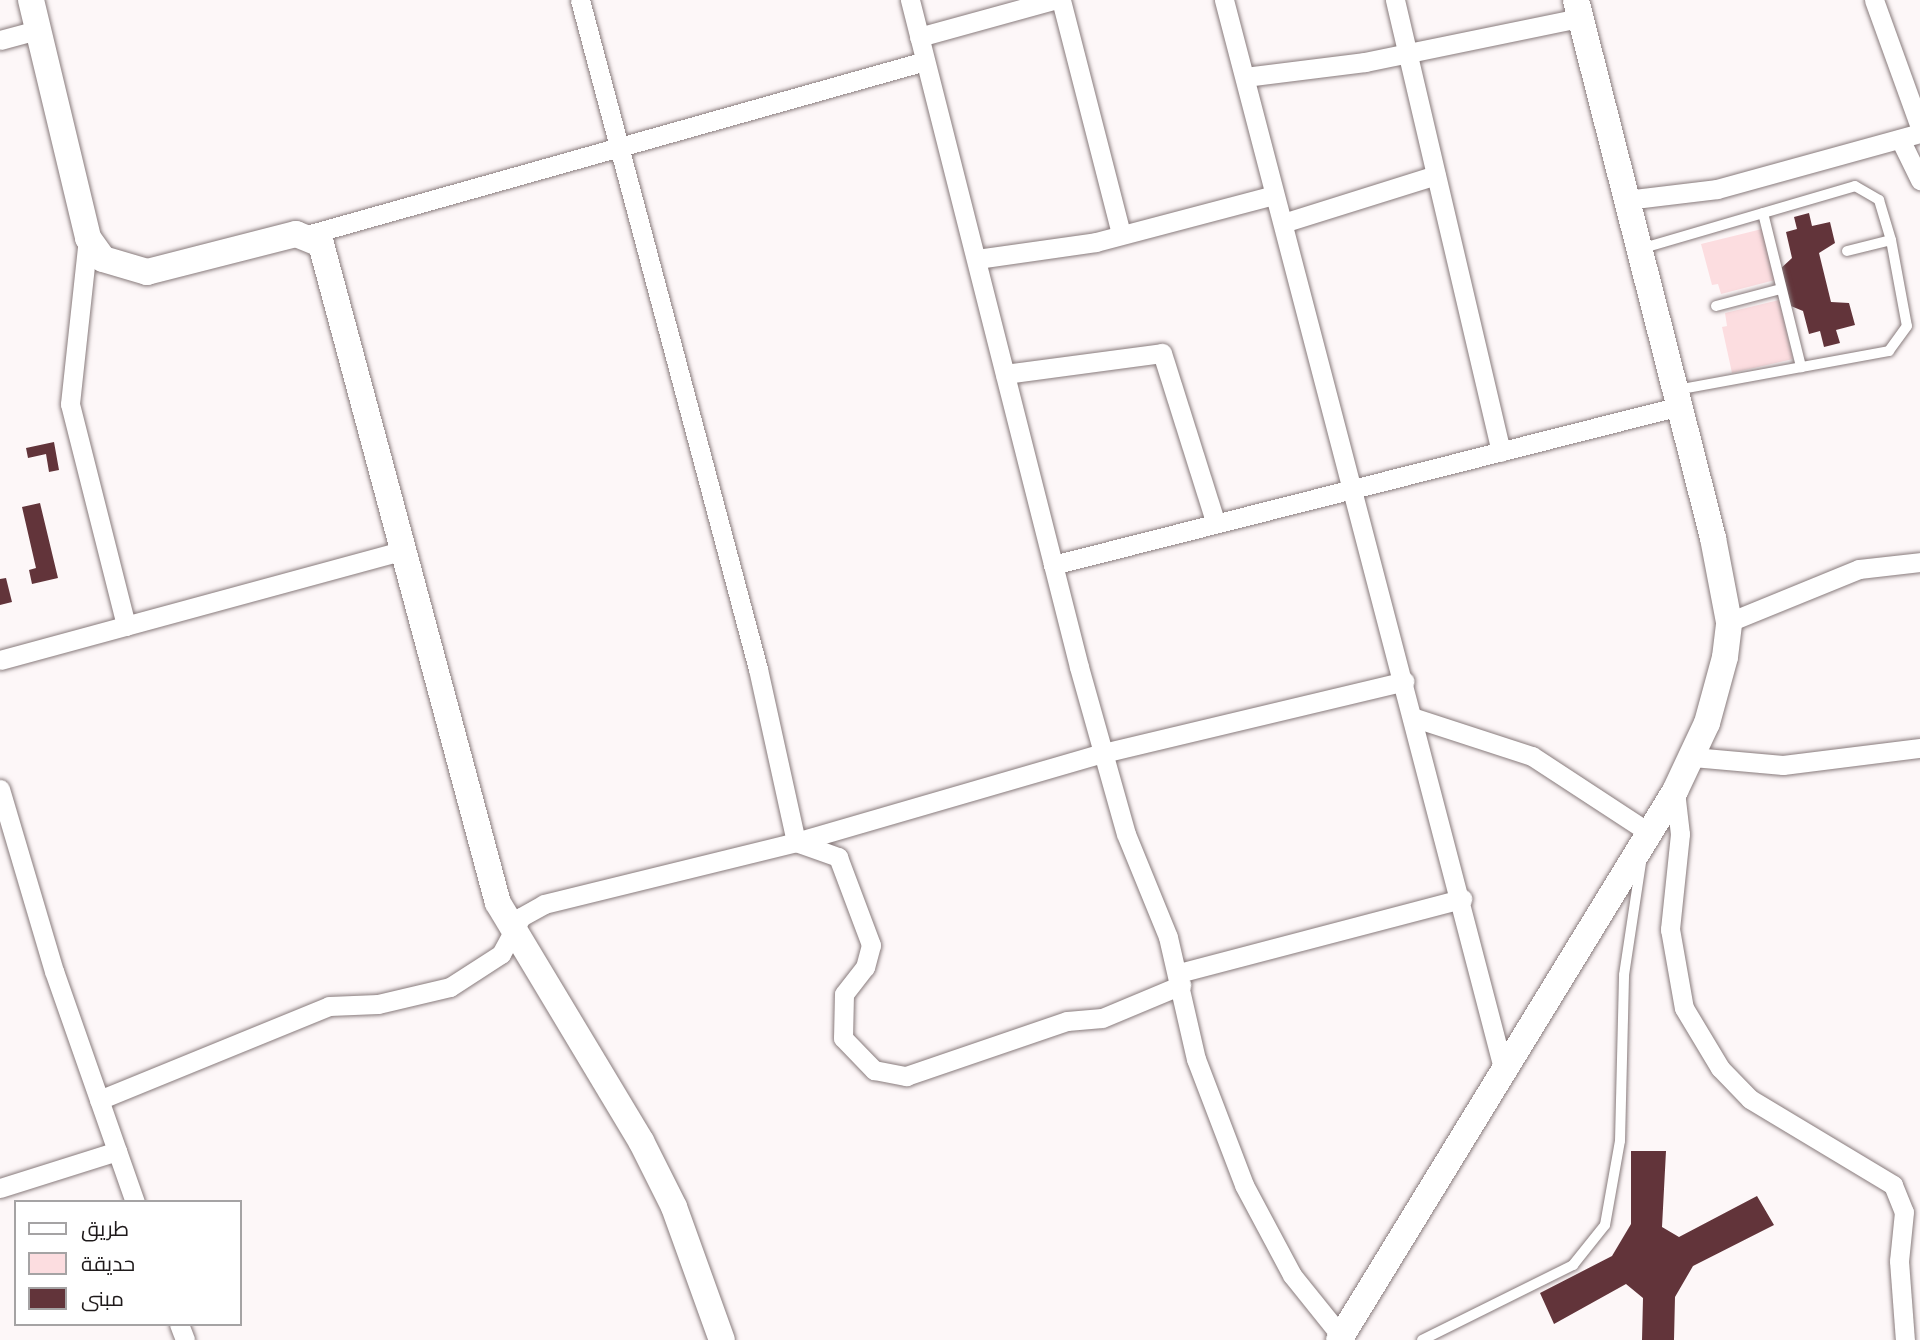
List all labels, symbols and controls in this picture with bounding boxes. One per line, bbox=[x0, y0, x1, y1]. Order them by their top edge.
legend bbox=[14, 1200, 242, 1326]
text: طريق bbox=[81, 1219, 129, 1240]
text: حديقة bbox=[81, 1254, 135, 1275]
text: مبنى bbox=[81, 1289, 124, 1310]

